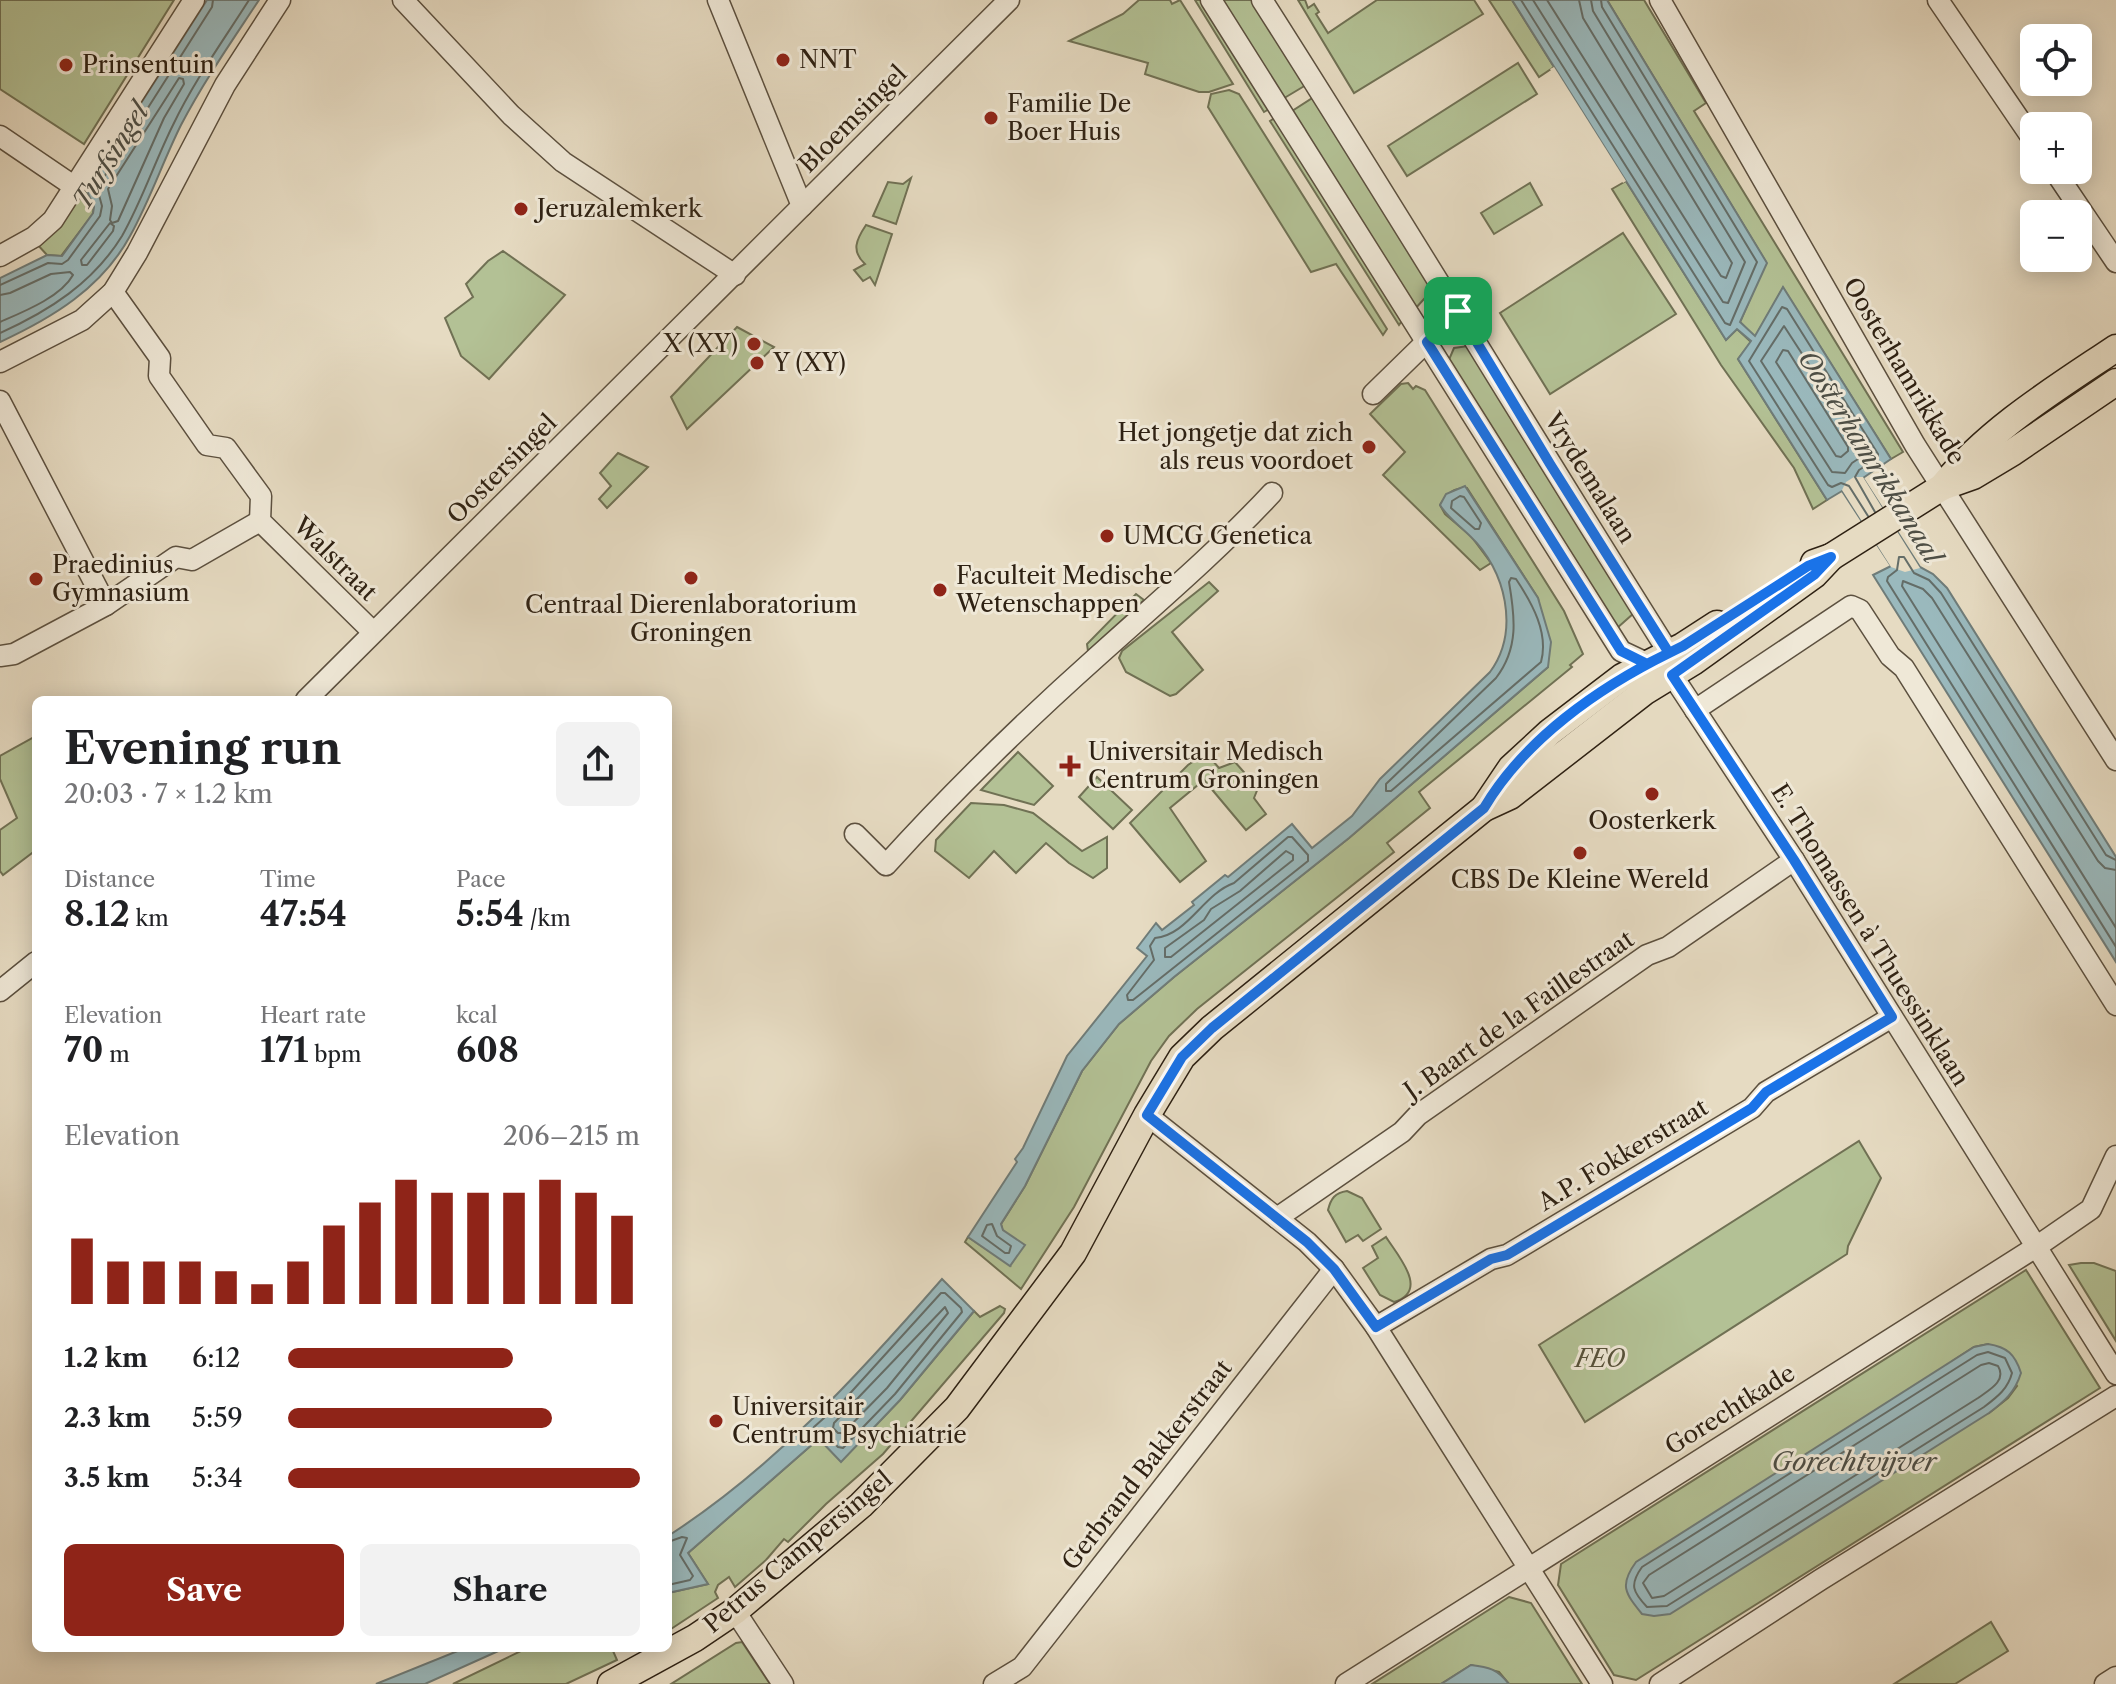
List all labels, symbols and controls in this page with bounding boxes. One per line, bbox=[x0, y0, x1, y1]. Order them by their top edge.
map controls bbox=[2020, 24, 2092, 272]
button: locate bbox=[2020, 24, 2092, 96]
place label: NNT bbox=[799, 45, 857, 74]
place label: Prinsentuin bbox=[82, 50, 215, 79]
marker: NNT bbox=[774, 51, 792, 69]
marker: Prinsentuin bbox=[57, 56, 75, 74]
street label: Bloemsingel bbox=[793, 59, 912, 178]
place label: Familie De Boer Huis bbox=[1007, 89, 1131, 146]
water label: Turfsingel bbox=[66, 95, 158, 215]
marker: Familie De Boer Huis bbox=[982, 109, 1000, 127]
button: + bbox=[2020, 112, 2092, 184]
place label: Jeruzalemkerk bbox=[533, 194, 703, 223]
marker: Jeruzalemkerk bbox=[512, 200, 530, 218]
button: − bbox=[2020, 200, 2092, 272]
street label: Oosterhamrikkade bbox=[1837, 272, 1972, 469]
pin bbox=[1424, 277, 1492, 345]
icon: arrive bbox=[1436, 289, 1480, 333]
place label: X (XY) bbox=[662, 329, 738, 358]
marker: X (XY) bbox=[745, 335, 763, 353]
water label: Oosterhamrikkanaal bbox=[1791, 344, 1950, 572]
place label: Y (XY) bbox=[772, 348, 846, 377]
marker: Y (XY) bbox=[748, 354, 766, 372]
street label: Vrydemalaan bbox=[1538, 406, 1642, 548]
street label: Oostersingel bbox=[441, 408, 562, 529]
place label: Het jongetje dat zich als reus voordoet bbox=[1118, 418, 1354, 475]
marker: Het jongetje dat zich als reus voordoet bbox=[1360, 438, 1378, 456]
street label: Walstraat bbox=[287, 510, 384, 607]
place label: UMCG Genetica bbox=[1123, 521, 1312, 550]
marker: UMCG Genetica bbox=[1098, 527, 1116, 545]
place label: Praedinius Gymnasium bbox=[52, 550, 190, 607]
place label: Faculteit Medische Wetenschappen bbox=[955, 561, 1173, 618]
marker: Centraal Dierenlaboratorium Groningen bbox=[682, 569, 700, 587]
marker: Praedinius Gymnasium bbox=[27, 570, 45, 588]
marker: Faculteit Medische Wetenschappen bbox=[931, 581, 949, 599]
place label: Centraal Dierenlaboratorium Groningen bbox=[525, 590, 857, 647]
text: Evening run bbox=[64, 721, 341, 775]
button: share bbox=[556, 722, 640, 806]
place label: Universitair Medisch Centrum Groningen bbox=[1088, 737, 1323, 794]
marker: Universitair Medisch Centrum Groningen bbox=[1059, 755, 1081, 777]
text: 20:03 · 7 × 1.2 km bbox=[64, 778, 273, 810]
street label: E. Thomassen à Thuessinklaan bbox=[1765, 778, 1976, 1091]
marker: Oosterkerk bbox=[1643, 785, 1661, 803]
place label: Oosterkerk bbox=[1588, 806, 1717, 835]
marker: CBS De Kleine Wereld bbox=[1571, 844, 1589, 862]
place label: CBS De Kleine Wereld bbox=[1451, 865, 1710, 894]
text: Distance bbox=[64, 866, 155, 893]
text: Time bbox=[260, 866, 316, 893]
text: Pace bbox=[456, 866, 506, 893]
text: 8.12 bbox=[64, 893, 130, 935]
text: 47:54 bbox=[260, 893, 347, 935]
text: 5:54 bbox=[456, 893, 524, 935]
text: km bbox=[130, 905, 169, 932]
text: /km bbox=[524, 905, 571, 932]
street label: J. Baart de la Faillestraat bbox=[1395, 924, 1639, 1107]
text: Elevation bbox=[64, 1002, 162, 1029]
text: Heart rate bbox=[260, 1002, 366, 1029]
text: kcal bbox=[456, 1002, 498, 1029]
text: 70 bbox=[64, 1029, 103, 1071]
text: 171 bbox=[260, 1029, 308, 1071]
text: 608 bbox=[456, 1029, 519, 1071]
text: m bbox=[103, 1041, 130, 1068]
text: bpm bbox=[308, 1041, 362, 1068]
street label: A.P. Fokkerstraat bbox=[1532, 1092, 1713, 1217]
text: Elevation bbox=[64, 1120, 180, 1152]
text: 206–215 m bbox=[503, 1120, 640, 1152]
text: 1.2 km bbox=[64, 1342, 148, 1374]
text: 6:12 bbox=[192, 1342, 240, 1374]
park label: FEO bbox=[1573, 1344, 1626, 1373]
street label: Gerbrand Bakkerstraat bbox=[1056, 1354, 1238, 1575]
street label: Gorechtkade bbox=[1660, 1358, 1800, 1461]
place label: Universitair Centrum Psychiatrie bbox=[732, 1392, 967, 1449]
text: 2.3 km bbox=[64, 1402, 151, 1434]
text: 5:59 bbox=[192, 1402, 243, 1434]
marker: Universitair Centrum Psychiatrie bbox=[707, 1412, 725, 1430]
water label: Gorechtvijver bbox=[1771, 1446, 1938, 1478]
text: 3.5 km bbox=[64, 1462, 150, 1494]
text: 5:34 bbox=[192, 1462, 243, 1494]
street label: Petrus Campersingel bbox=[698, 1464, 898, 1639]
button: Save bbox=[64, 1544, 344, 1636]
button: Share bbox=[360, 1544, 640, 1636]

